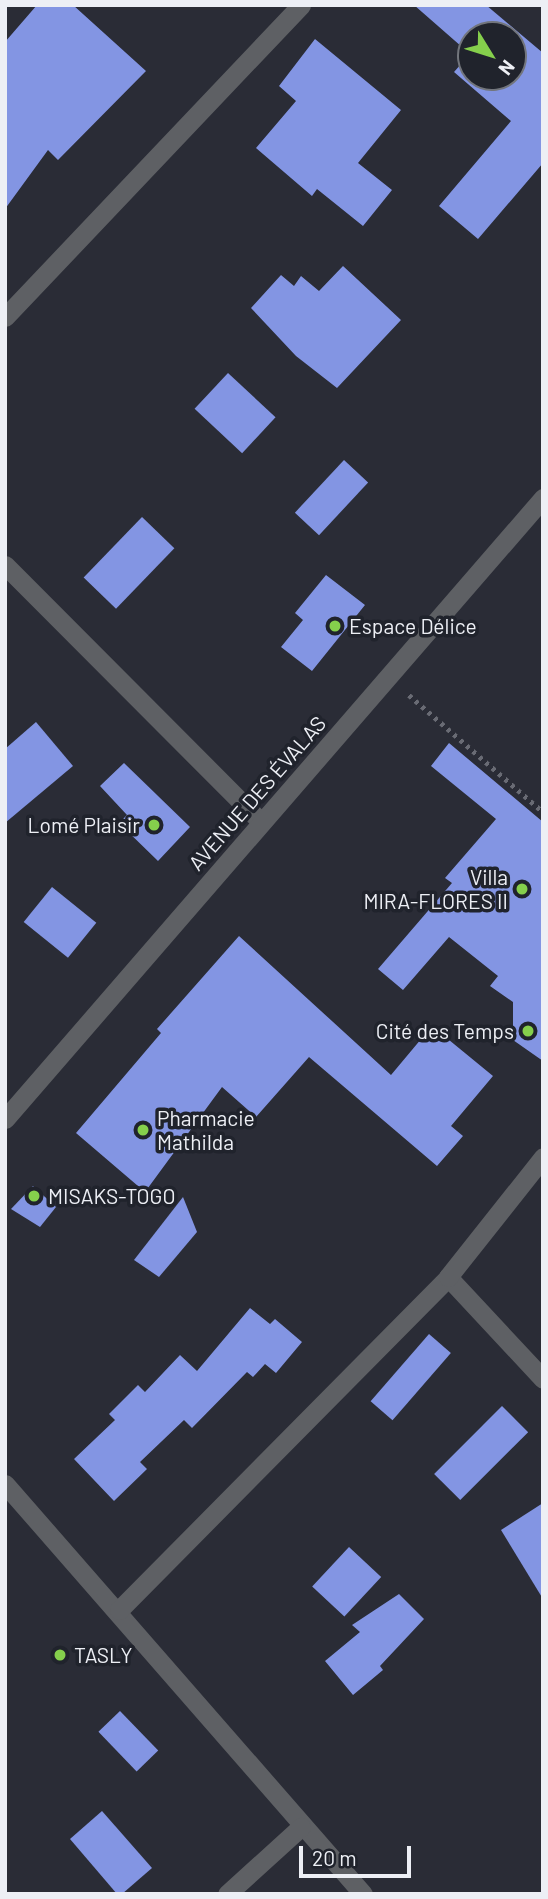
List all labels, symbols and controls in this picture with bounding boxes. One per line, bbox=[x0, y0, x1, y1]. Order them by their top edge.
north arrow bbox=[457, 21, 527, 91]
text: N bbox=[494, 56, 520, 80]
place label: Espace Délice bbox=[349, 613, 477, 639]
marker: Espace Délice bbox=[327, 618, 343, 634]
street label: AVENUE DES ÉVALAS bbox=[183, 711, 331, 875]
place label: Lomé Plaisir bbox=[28, 812, 140, 838]
marker: Lomé Plaisir bbox=[146, 817, 162, 833]
place label: Villa MIRA-FLORES II bbox=[363, 864, 508, 914]
marker: Villa MIRA-FLORES II bbox=[514, 881, 530, 897]
place label: Cité des Temps bbox=[376, 1018, 514, 1044]
marker: Cité des Temps bbox=[520, 1023, 536, 1039]
place label: Pharmacie Mathilda bbox=[157, 1105, 255, 1155]
marker: Pharmacie Mathilda bbox=[135, 1122, 151, 1138]
place label: MISAKS-TOGO bbox=[48, 1183, 175, 1209]
marker: MISAKS-TOGO bbox=[26, 1188, 42, 1204]
place label: TASLY bbox=[74, 1642, 132, 1668]
marker: TASLY bbox=[52, 1647, 68, 1663]
scale bar bbox=[303, 1832, 415, 1876]
text: 20 m bbox=[312, 1845, 357, 1870]

